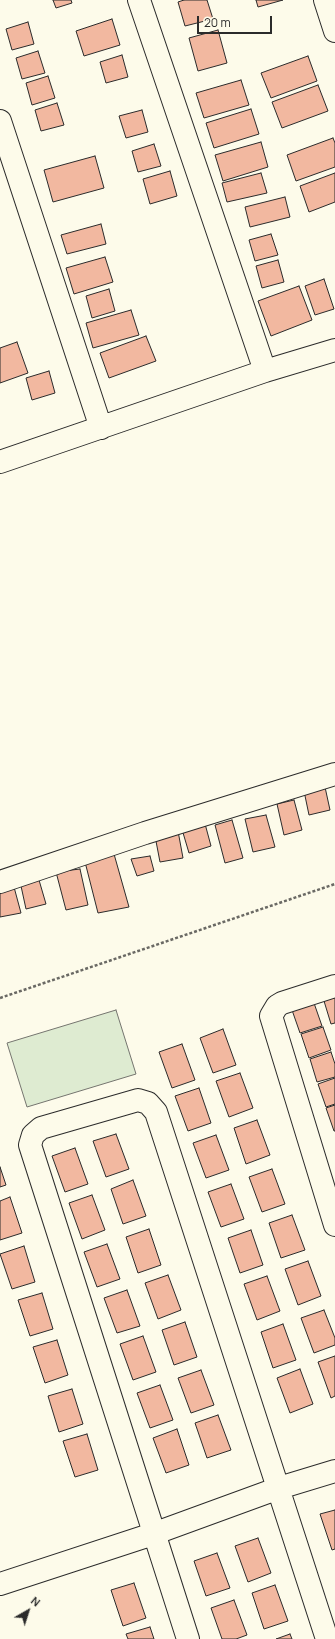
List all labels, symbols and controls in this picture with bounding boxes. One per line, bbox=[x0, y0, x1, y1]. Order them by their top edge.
scale bar bbox=[199, 8, 274, 34]
text: 20 m bbox=[204, 14, 231, 31]
north arrow bbox=[8, 1591, 48, 1631]
text: N bbox=[28, 1593, 44, 1610]

